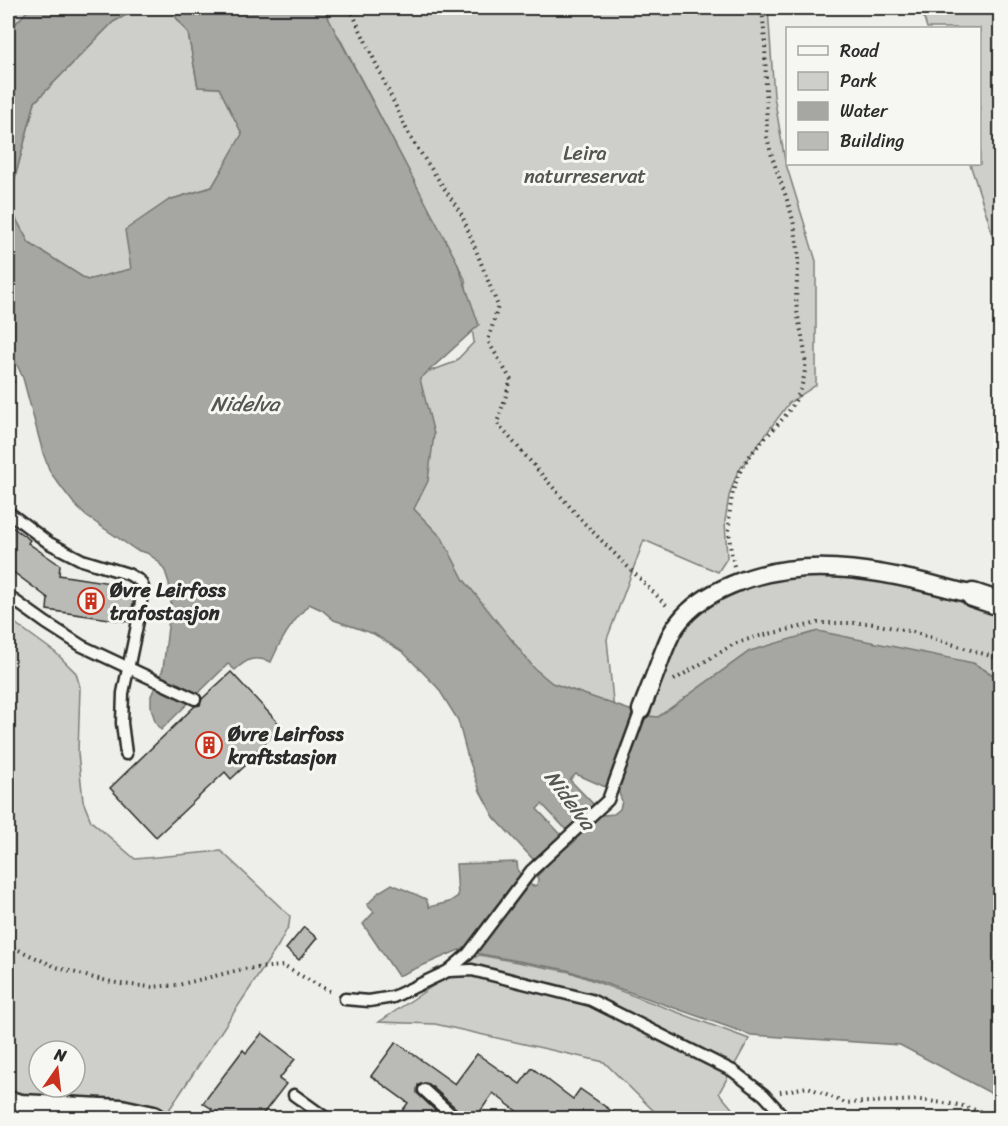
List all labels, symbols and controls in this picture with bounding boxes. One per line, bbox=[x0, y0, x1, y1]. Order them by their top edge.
legend bbox=[786, 27, 981, 165]
text: Road bbox=[840, 35, 880, 67]
text: Park bbox=[840, 65, 877, 97]
text: Water bbox=[840, 95, 889, 127]
text: Building bbox=[840, 125, 904, 157]
park label: Leira naturreservat bbox=[524, 136, 646, 194]
water label: Nidelva bbox=[211, 385, 282, 423]
place label: Øvre Leirfoss trafostasjon bbox=[110, 573, 226, 631]
building icon: Øvre Leirfoss trafostasjon bbox=[76, 586, 106, 616]
place label: Øvre Leirfoss kraftstasjon bbox=[227, 717, 344, 775]
building icon: Øvre Leirfoss kraftstasjon bbox=[194, 730, 224, 760]
water label: Nidelva bbox=[534, 761, 607, 841]
north arrow bbox=[27, 1039, 87, 1099]
text: N bbox=[51, 1039, 70, 1071]

